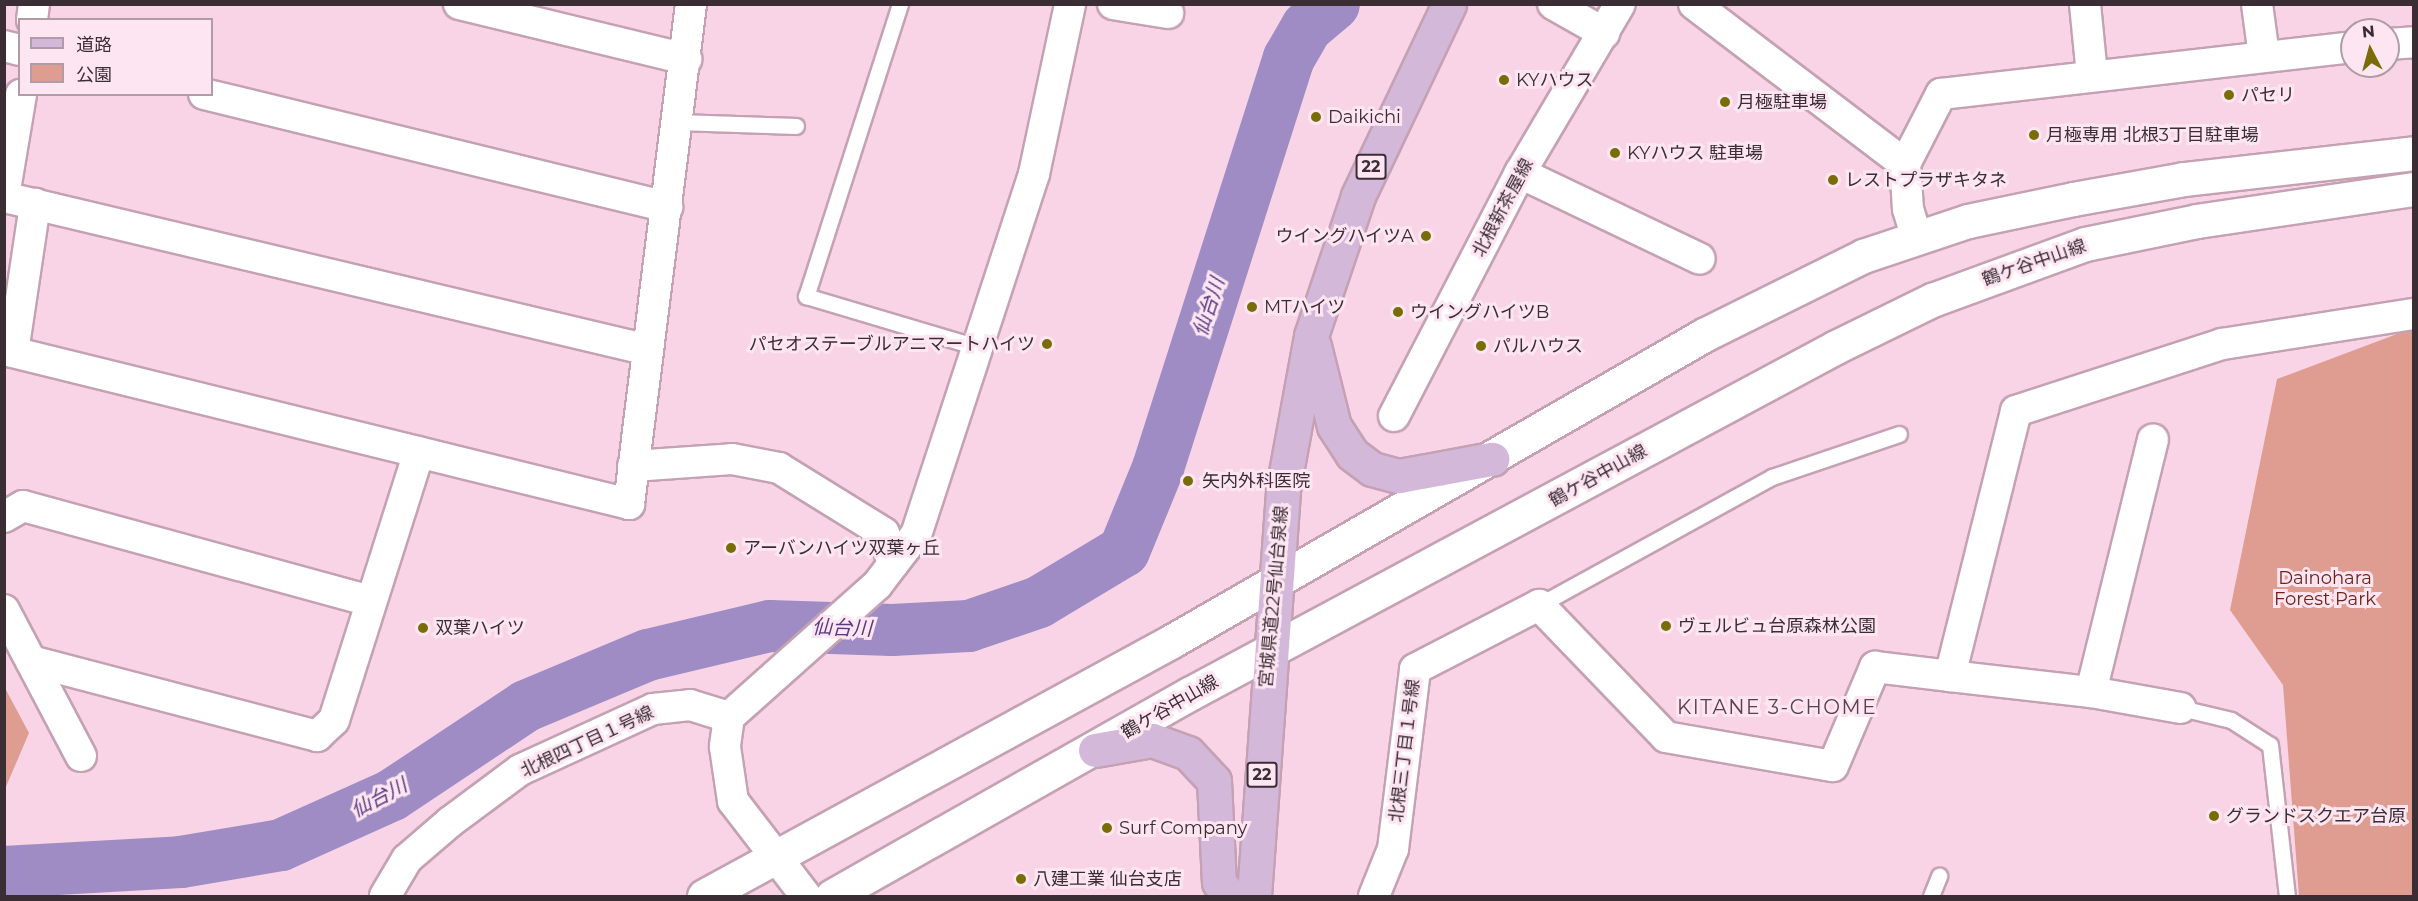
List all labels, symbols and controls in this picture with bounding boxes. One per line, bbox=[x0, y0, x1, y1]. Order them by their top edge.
legend bbox=[18, 18, 213, 96]
north arrow bbox=[2340, 18, 2400, 78]
text: N bbox=[2361, 21, 2376, 42]
text: 道路 bbox=[76, 34, 112, 56]
text: 公園 bbox=[76, 64, 112, 86]
place label: KYハウス bbox=[1516, 69, 1593, 91]
marker: KYハウス bbox=[1497, 73, 1511, 87]
place label: パセリ bbox=[2241, 84, 2295, 106]
marker: パセリ bbox=[2222, 88, 2236, 102]
place label: 月極駐車場 bbox=[1737, 91, 1827, 113]
marker: 月極駐車場 bbox=[1718, 95, 1732, 109]
place label: Daikichi bbox=[1328, 106, 1401, 128]
marker: Daikichi bbox=[1309, 110, 1323, 124]
place label: 月極専用 北根3丁目駐車場 bbox=[2046, 124, 2259, 146]
marker: 月極専用 北根3丁目駐車場 bbox=[2027, 128, 2041, 142]
place label: KYハウス 駐車場 bbox=[1627, 142, 1763, 164]
marker: KYハウス 駐車場 bbox=[1608, 146, 1622, 160]
road number: 22 bbox=[1354, 154, 1388, 180]
street label: 北根新茶屋線 bbox=[1468, 155, 1538, 261]
place label: レストプラザキタネ bbox=[1845, 169, 2007, 191]
marker: レストプラザキタネ bbox=[1826, 173, 1840, 187]
place label: ウイングハイツA bbox=[1275, 225, 1414, 247]
marker: ウイングハイツA bbox=[1419, 229, 1433, 243]
street label: 鶴ケ谷中山線 bbox=[1979, 235, 2089, 291]
water label: 仙台川 bbox=[1188, 275, 1230, 339]
place label: MTハイツ bbox=[1264, 296, 1346, 318]
marker: MTハイツ bbox=[1245, 300, 1259, 314]
place label: ウイングハイツB bbox=[1410, 301, 1550, 323]
marker: ウイングハイツB bbox=[1391, 305, 1405, 319]
place label: パセオステーブルアニマートハイツ bbox=[747, 333, 1035, 355]
place label: パルハウス bbox=[1493, 335, 1583, 357]
marker: パセオステーブルアニマートハイツ bbox=[1040, 337, 1054, 351]
marker: パルハウス bbox=[1474, 339, 1488, 353]
street label: 鶴ケ谷中山線 bbox=[1546, 440, 1650, 512]
place label: 矢内外科医院 bbox=[1202, 470, 1310, 492]
marker: 矢内外科医院 bbox=[1179, 472, 1197, 490]
street label: 宮城県道22号仙台泉線 bbox=[1255, 505, 1293, 689]
place label: アーバンハイツ双葉ヶ丘 bbox=[743, 537, 940, 559]
marker: アーバンハイツ双葉ヶ丘 bbox=[724, 541, 738, 555]
park label: Dainohara Forest Park bbox=[2274, 568, 2376, 610]
water label: 仙台川 bbox=[812, 615, 872, 641]
place label: ヴェルビュ台原森林公園 bbox=[1678, 615, 1876, 637]
place label: 双葉ハイツ bbox=[435, 617, 525, 639]
marker: ヴェルビュ台原森林公園 bbox=[1659, 619, 1673, 633]
marker: 双葉ハイツ bbox=[416, 621, 430, 635]
street label: 鶴ケ谷中山線 bbox=[1118, 671, 1222, 743]
street label: 北根三丁目１号線 bbox=[1386, 678, 1424, 824]
district label: KITANE 3-CHOME bbox=[1677, 695, 1877, 719]
street label: 北根四丁目１号線 bbox=[517, 702, 657, 782]
road number: 22 bbox=[1246, 762, 1278, 788]
water label: 仙台川 bbox=[347, 773, 411, 823]
place label: グランドスクエア台原 bbox=[2226, 805, 2406, 827]
marker: グランドスクエア台原 bbox=[2207, 809, 2221, 823]
place label: Surf Company bbox=[1119, 817, 1247, 839]
marker: Surf Company bbox=[1100, 821, 1114, 835]
place label: 八建工業 仙台支店 bbox=[1033, 868, 1182, 890]
marker: 八建工業 仙台支店 bbox=[1014, 872, 1028, 886]

